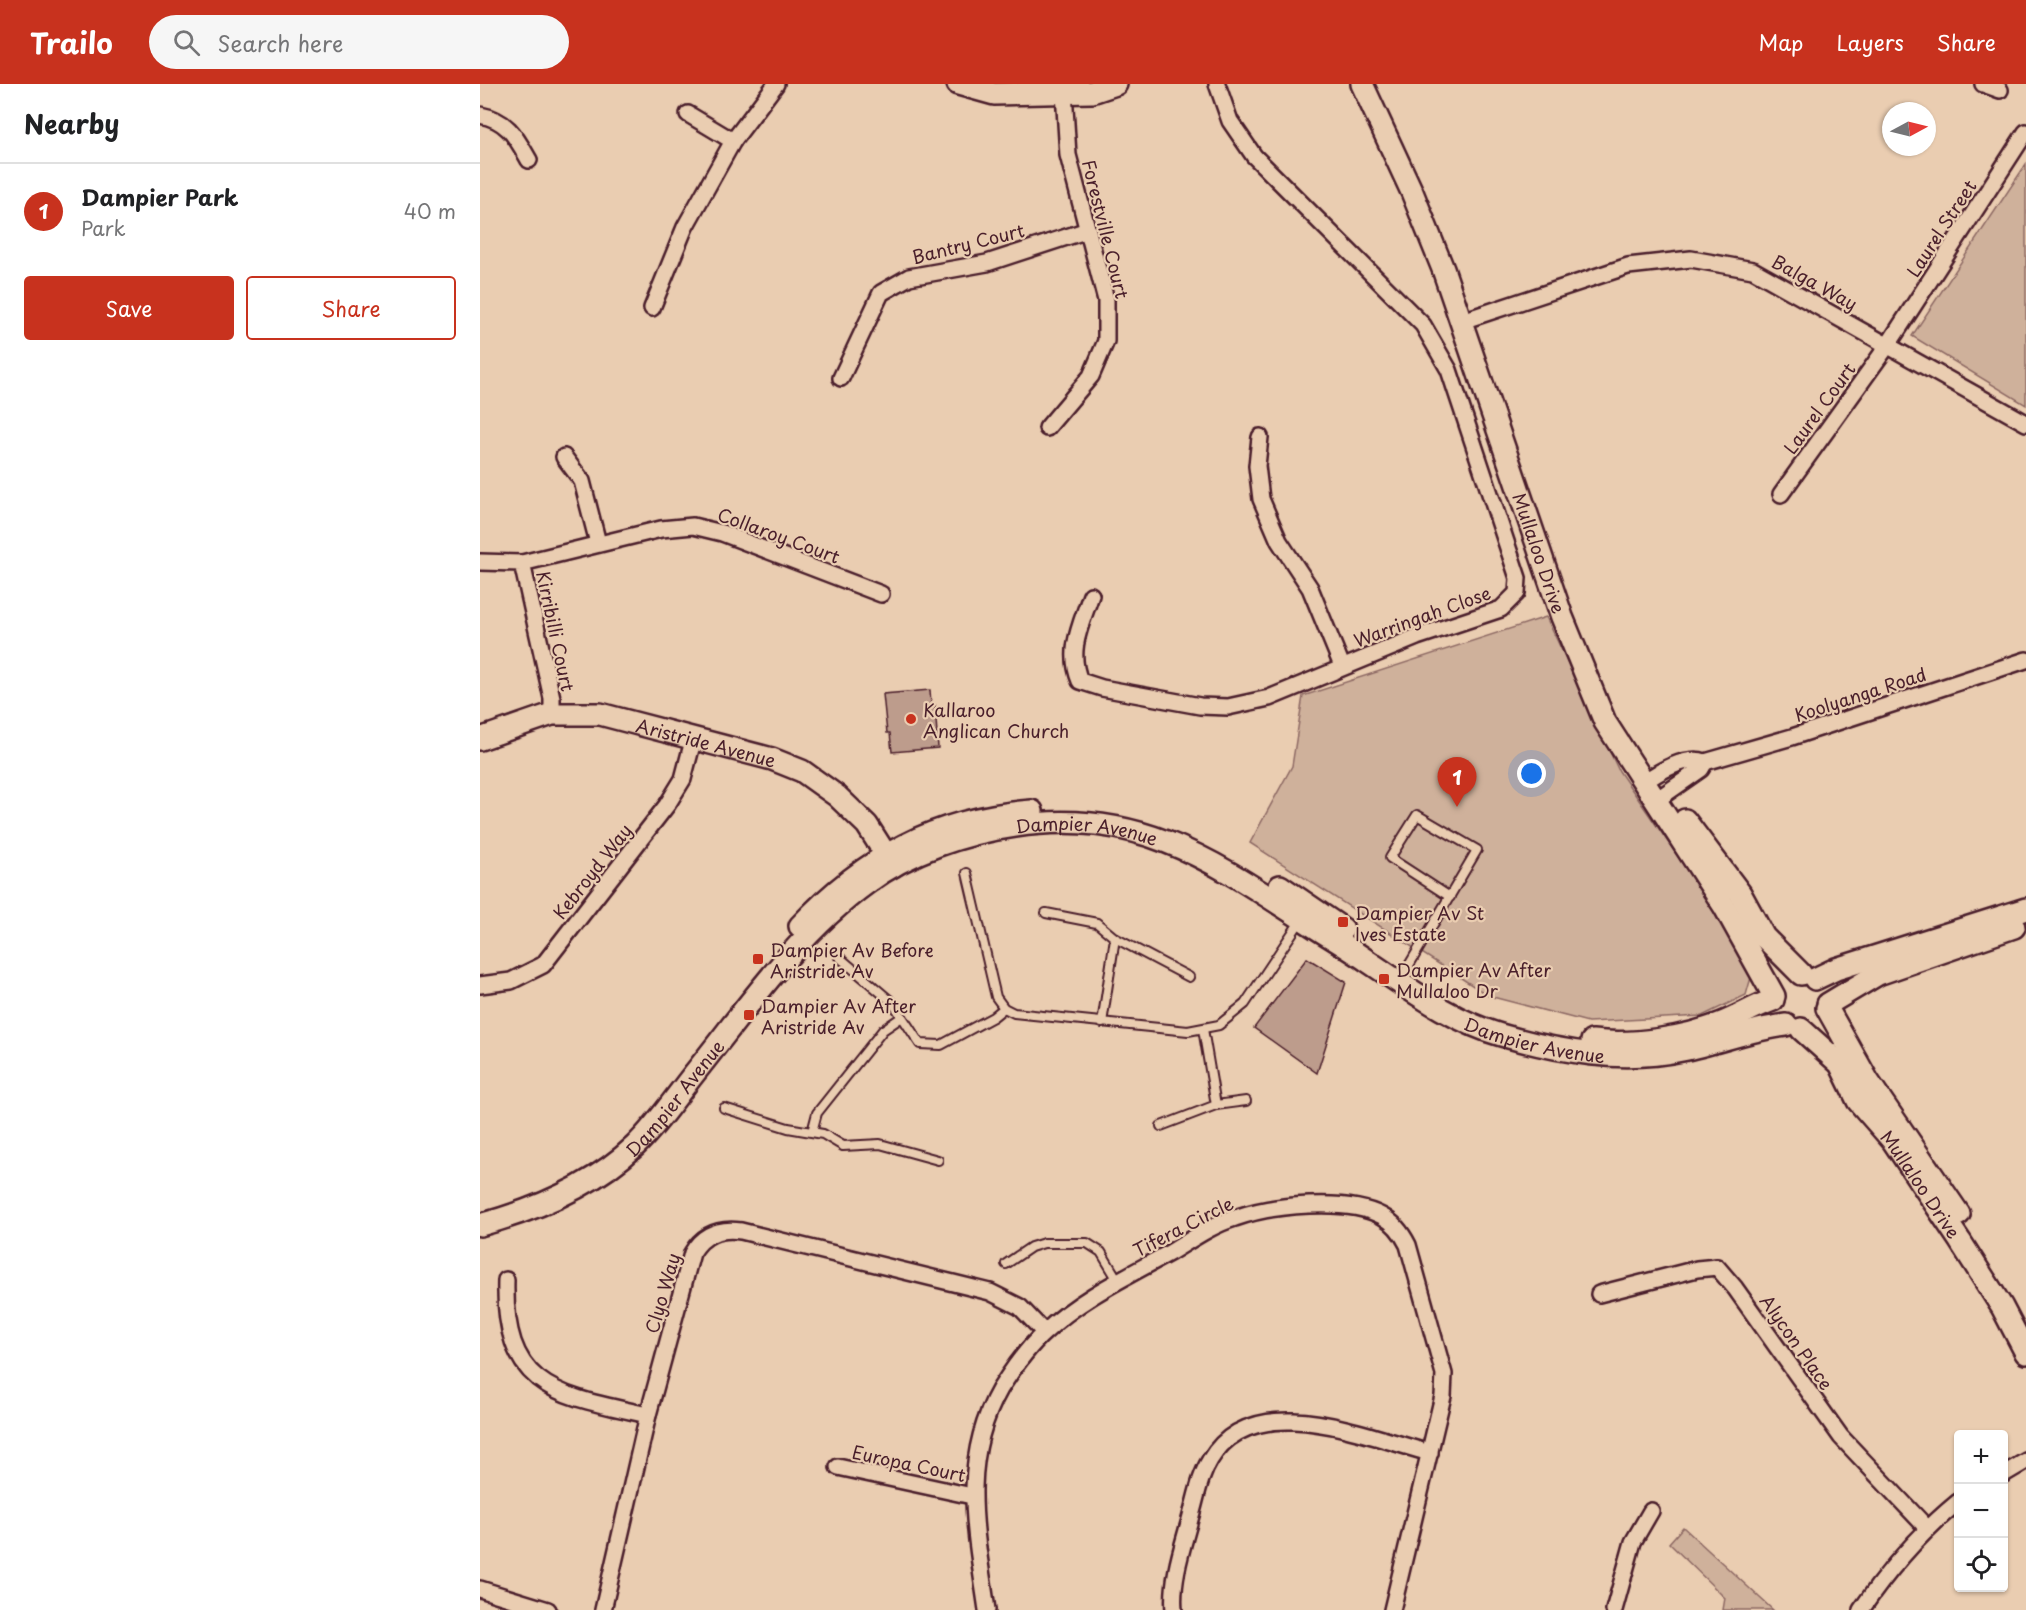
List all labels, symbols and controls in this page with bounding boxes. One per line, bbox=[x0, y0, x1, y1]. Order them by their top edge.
search box bbox=[149, 15, 569, 69]
text: Trailo bbox=[30, 21, 113, 64]
icon: search bbox=[170, 26, 203, 59]
text: Search here bbox=[218, 26, 343, 59]
text: Map bbox=[1759, 26, 1803, 58]
text: Layers bbox=[1836, 26, 1904, 58]
text: Share bbox=[1937, 26, 1996, 58]
north arrow bbox=[1882, 102, 1936, 156]
text: Nearby bbox=[24, 104, 119, 143]
street label: Forestville Court bbox=[1076, 157, 1136, 301]
street label: Laurel Street bbox=[1899, 174, 1983, 282]
text: Dampier Park bbox=[81, 180, 239, 213]
text: 1 bbox=[39, 196, 48, 226]
text: 40 m bbox=[404, 196, 456, 226]
text: Park bbox=[81, 213, 126, 243]
street label: Bantry Court bbox=[909, 216, 1027, 270]
street label: Balga Way bbox=[1767, 247, 1863, 317]
button: Save bbox=[24, 276, 234, 340]
button: Share bbox=[246, 276, 456, 340]
street label: Laurel Court bbox=[1777, 357, 1861, 459]
street label: Mullaloo Drive bbox=[1507, 489, 1573, 617]
street label: Collaroy Court bbox=[714, 500, 844, 570]
street label: Kirribilli Court bbox=[530, 568, 582, 694]
street label: Warringah Close bbox=[1350, 579, 1494, 653]
street label: Koolyanga Road bbox=[1790, 660, 1930, 728]
place label: Kallaroo Anglican Church bbox=[923, 696, 1069, 744]
street label: Aristride Avenue bbox=[633, 711, 779, 773]
marker: Kallaroo Anglican Church bbox=[904, 712, 918, 726]
pin: 1 bbox=[1438, 758, 1476, 807]
your location bbox=[1517, 759, 1546, 788]
street label: Dampier Avenue bbox=[1014, 809, 1162, 851]
street label: Kebroyd Way bbox=[546, 817, 638, 925]
place label: Dampier Av St Ives Estate bbox=[1355, 899, 1484, 947]
marker: Dampier Av St Ives Estate bbox=[1336, 915, 1350, 929]
place label: Dampier Av Before Aristride Av bbox=[770, 936, 934, 984]
marker: Dampier Av Before Aristride Av bbox=[751, 952, 765, 966]
place label: Dampier Av After Mullaloo Dr bbox=[1396, 956, 1551, 1004]
marker: Dampier Av After Mullaloo Dr bbox=[1377, 972, 1391, 986]
place label: Dampier Av After Aristride Av bbox=[761, 992, 916, 1040]
marker: Dampier Av After Aristride Av bbox=[742, 1008, 756, 1022]
street label: Dampier Avenue bbox=[1460, 1009, 1606, 1068]
street label: Dampier Avenue bbox=[619, 1033, 730, 1162]
street label: Mullaloo Drive bbox=[1875, 1123, 1968, 1244]
street label: Tifera Circle bbox=[1128, 1189, 1238, 1263]
street label: Clyo Way bbox=[638, 1250, 686, 1336]
street label: Alycon Place bbox=[1754, 1289, 1840, 1395]
map controls bbox=[1954, 1430, 2008, 1592]
button: + bbox=[1954, 1430, 2008, 1484]
street label: Europa Court bbox=[850, 1438, 968, 1488]
button: − bbox=[1954, 1484, 2008, 1538]
button: locate bbox=[1954, 1538, 2008, 1592]

